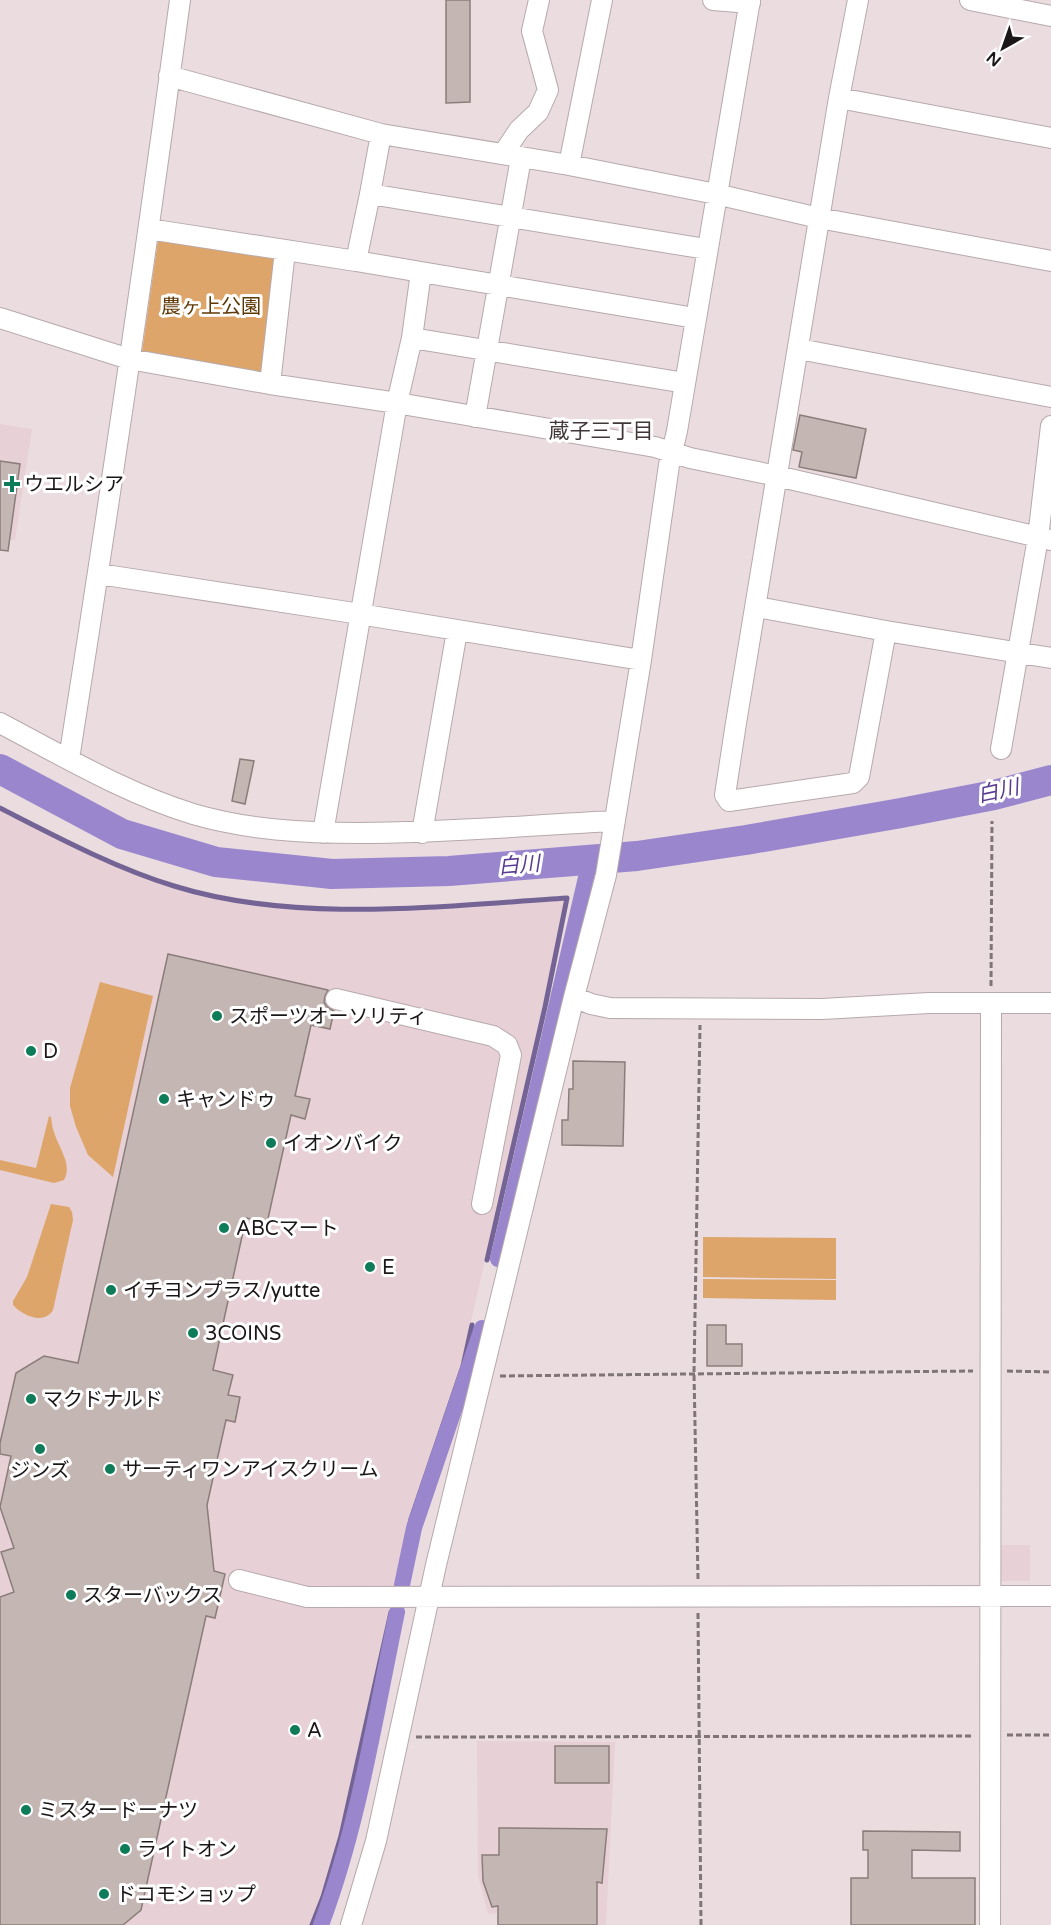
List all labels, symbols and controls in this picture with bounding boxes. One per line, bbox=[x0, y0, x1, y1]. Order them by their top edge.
north arrow bbox=[973, 18, 1033, 78]
text: N bbox=[983, 47, 1005, 71]
park label: 農ヶ上公園 bbox=[161, 295, 261, 319]
district label: 蔵子三丁目 bbox=[549, 419, 654, 444]
place label: ウエルシア bbox=[24, 473, 124, 497]
marker: ウエルシア bbox=[5, 477, 19, 491]
water label: 白川 bbox=[975, 774, 1023, 808]
water label: 白川 bbox=[497, 851, 543, 880]
place label: スポーツオーソリティ bbox=[229, 1005, 427, 1029]
marker: スポーツオーソリティ bbox=[210, 1009, 224, 1023]
place label: D bbox=[43, 1040, 58, 1064]
marker: D bbox=[24, 1044, 38, 1058]
place label: キャンドゥ bbox=[176, 1088, 276, 1112]
marker: キャンドゥ bbox=[157, 1092, 171, 1106]
place label: イオンバイク bbox=[283, 1132, 403, 1156]
marker: イオンバイク bbox=[264, 1136, 278, 1150]
place label: ABCマート bbox=[236, 1217, 339, 1241]
marker: ABCマート bbox=[217, 1221, 231, 1235]
place label: E bbox=[382, 1256, 395, 1280]
marker: E bbox=[363, 1260, 377, 1274]
place label: イチヨンプラス/yutte bbox=[123, 1279, 320, 1303]
marker: イチヨンプラス/yutte bbox=[104, 1283, 118, 1297]
place label: 3COINS bbox=[205, 1322, 281, 1346]
marker: 3COINS bbox=[186, 1326, 200, 1340]
place label: マクドナルド bbox=[43, 1388, 163, 1412]
marker: マクドナルド bbox=[24, 1392, 38, 1406]
marker: ジンズ bbox=[33, 1442, 47, 1456]
place label: サーティワンアイスクリーム bbox=[122, 1458, 379, 1482]
place label: ジンズ bbox=[10, 1459, 70, 1483]
marker: サーティワンアイスクリーム bbox=[103, 1462, 117, 1476]
place label: スターバックス bbox=[83, 1584, 222, 1608]
marker: スターバックス bbox=[64, 1588, 78, 1602]
place label: A bbox=[307, 1719, 322, 1743]
marker: A bbox=[288, 1723, 302, 1737]
place label: ミスタードーナツ bbox=[38, 1799, 198, 1823]
marker: ミスタードーナツ bbox=[19, 1803, 33, 1817]
place label: ライトオン bbox=[137, 1838, 237, 1862]
marker: ライトオン bbox=[118, 1842, 132, 1856]
place label: ドコモショップ bbox=[116, 1883, 256, 1907]
marker: ドコモショップ bbox=[97, 1887, 111, 1901]

